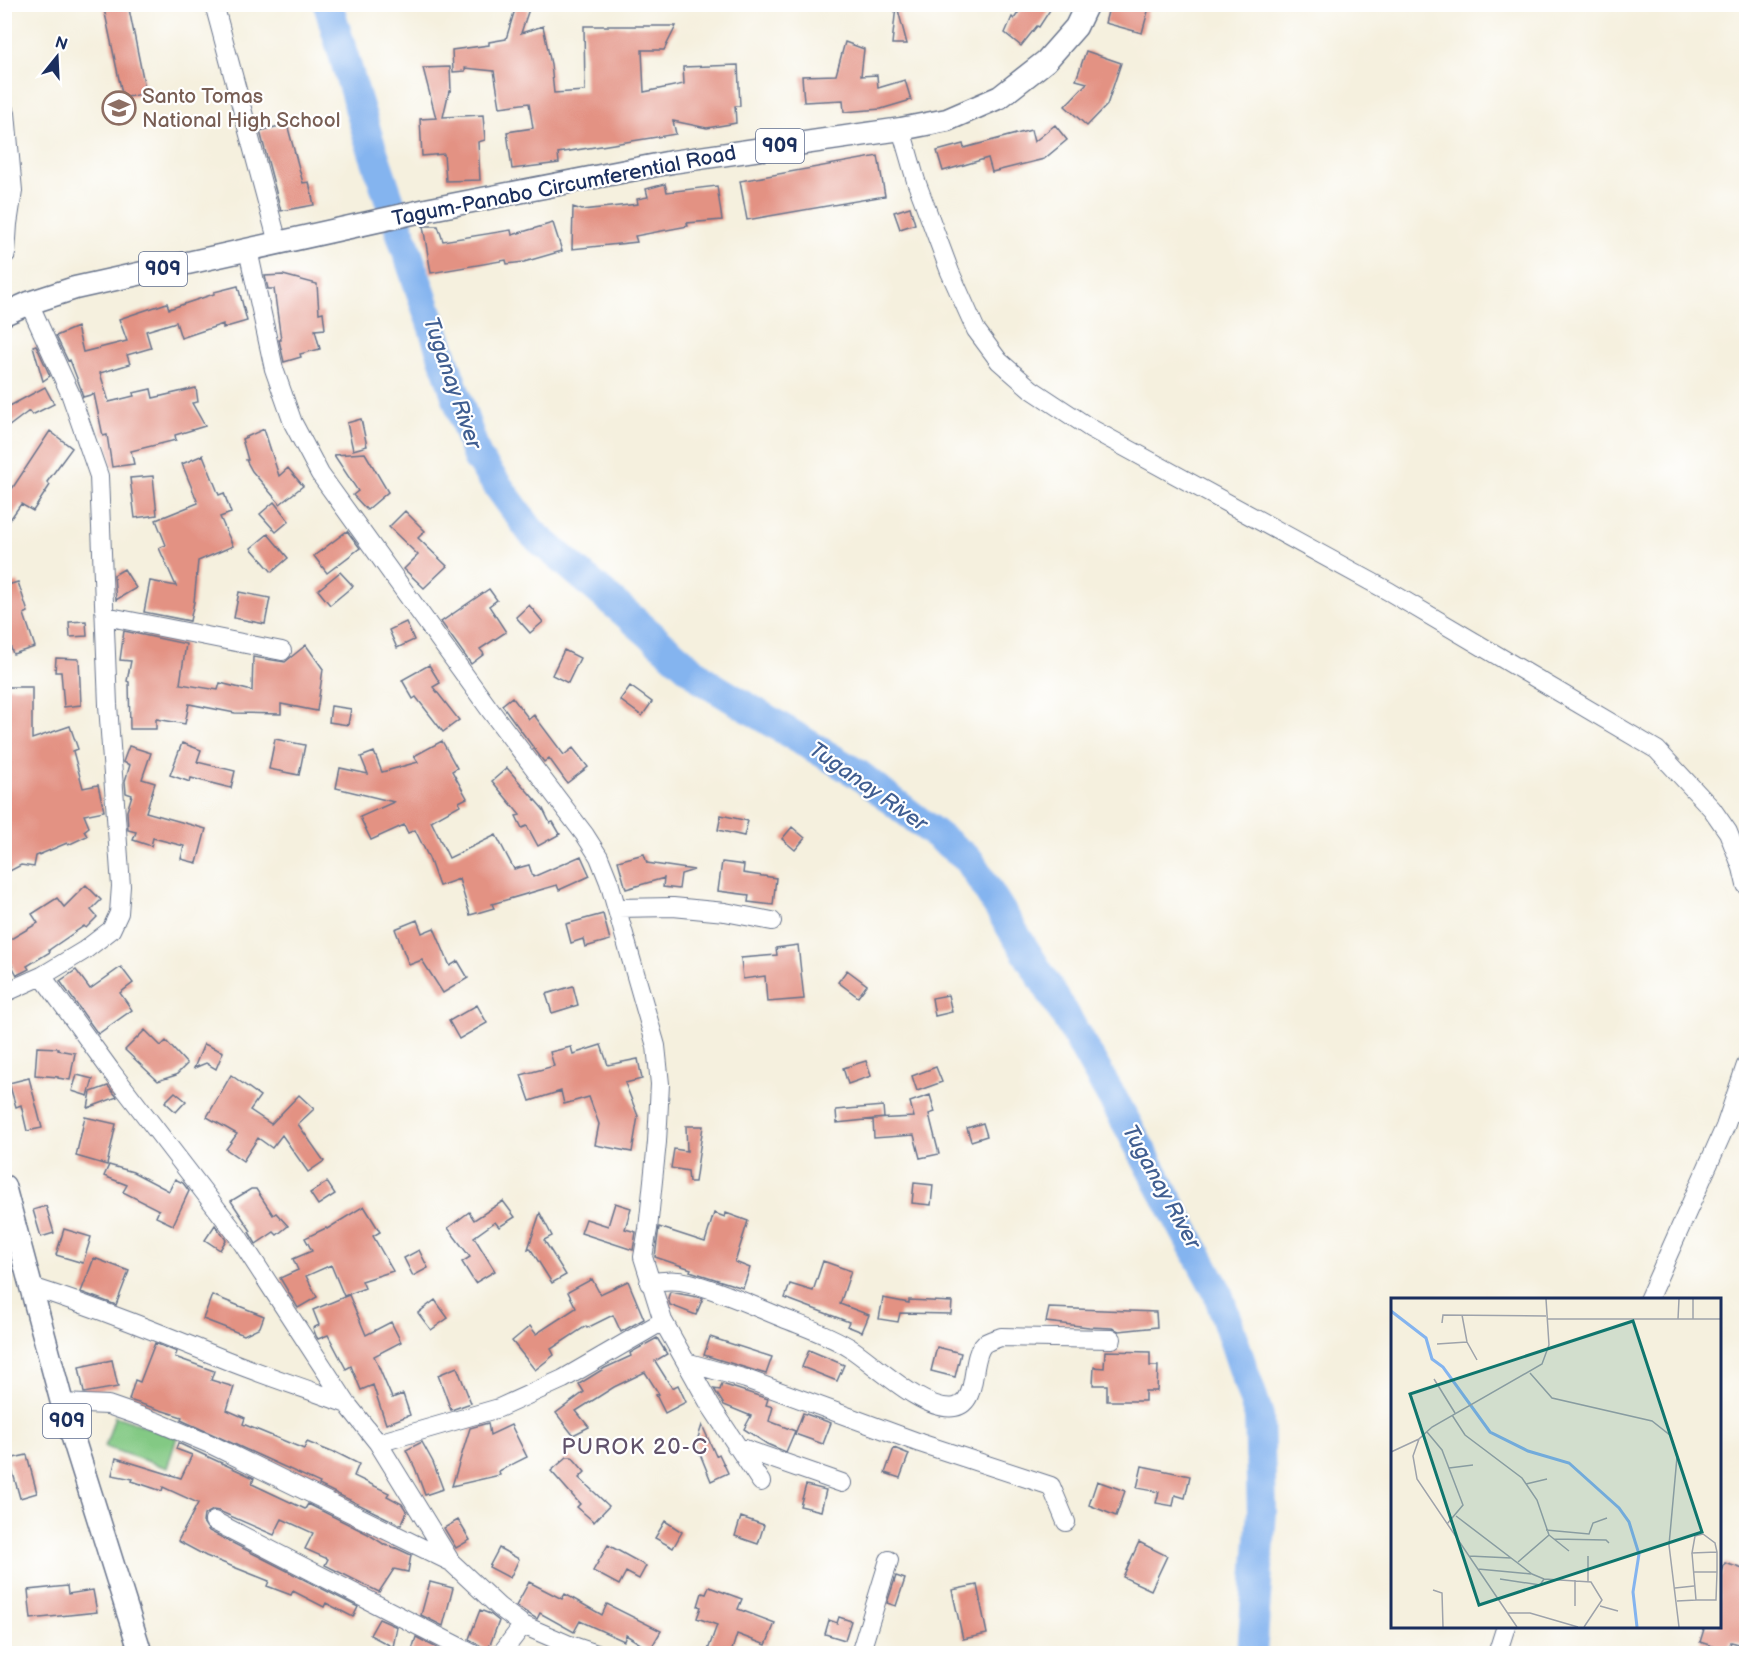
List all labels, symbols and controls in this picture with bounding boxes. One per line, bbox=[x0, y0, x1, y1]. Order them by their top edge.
north arrow bbox=[27, 27, 87, 87]
text: N bbox=[53, 33, 70, 55]
place label: Santo Tomas National High School bbox=[142, 84, 340, 133]
school or university icon: Santo Tomas National High School bbox=[101, 90, 137, 126]
road number: 909 bbox=[756, 129, 804, 163]
street label: Tagum-Panabo Circumferential Road bbox=[390, 140, 738, 232]
road number: 909 bbox=[139, 252, 187, 286]
water label: Tuganay River bbox=[417, 313, 488, 455]
water label: Tuganay River bbox=[804, 736, 934, 839]
water label: Tuganay River bbox=[1116, 1120, 1207, 1256]
inset map bbox=[1391, 1298, 1721, 1628]
road number: 909 bbox=[43, 1404, 91, 1438]
district label: PUROK 20-C bbox=[561, 1434, 709, 1461]

